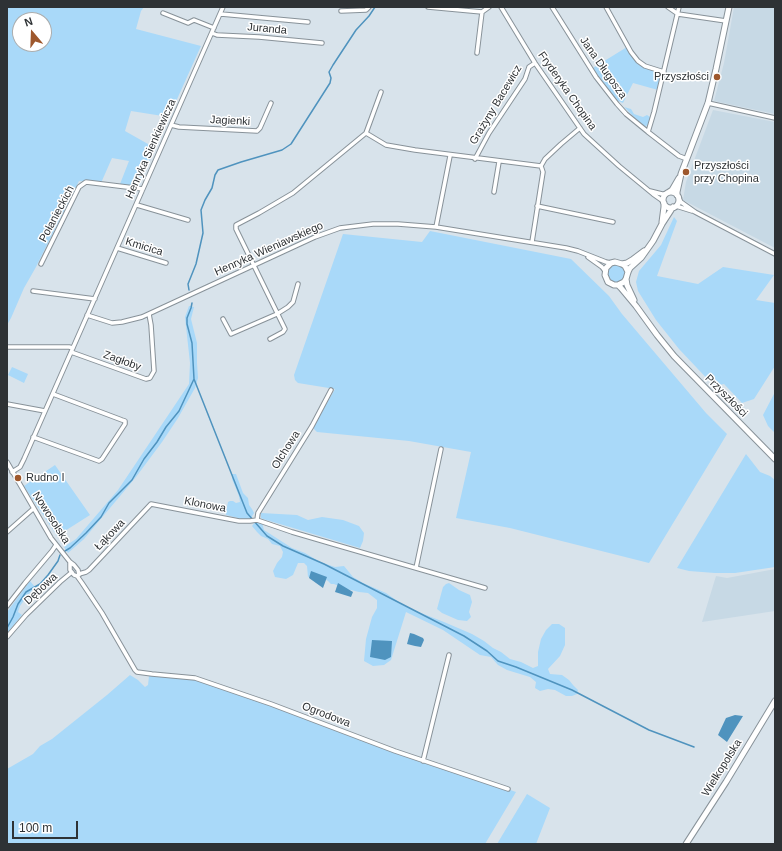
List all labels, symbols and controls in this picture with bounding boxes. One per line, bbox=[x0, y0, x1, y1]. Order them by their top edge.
north arrow bbox=[12, 12, 52, 52]
text: N bbox=[23, 15, 34, 29]
street label: Juranda bbox=[247, 21, 287, 37]
street label: Jana Długosza bbox=[577, 34, 629, 102]
street label: Fryderyka Chopina bbox=[535, 49, 599, 133]
street label: Grażyny Bacewicz bbox=[467, 63, 525, 147]
place label: Przyszłości bbox=[654, 70, 709, 84]
marker: Przyszłości bbox=[712, 72, 722, 82]
street label: Henryka Sienkiewicza bbox=[123, 97, 179, 201]
street label: Jagienki bbox=[210, 113, 250, 129]
place label: Przyszłości przy Chopina bbox=[694, 159, 759, 185]
marker: Przyszłości przy Chopina bbox=[681, 167, 691, 177]
street label: Połanieckich bbox=[37, 184, 77, 244]
street label: Henryka Wieniawskiego bbox=[213, 219, 325, 279]
street label: Kmicica bbox=[124, 235, 164, 259]
street label: Zagłoby bbox=[101, 348, 143, 374]
street label: Przyszłości bbox=[702, 372, 750, 420]
street label: Olchowa bbox=[269, 428, 303, 472]
place label: Rudno I bbox=[26, 471, 65, 485]
marker: Rudno I bbox=[13, 473, 23, 483]
street label: Nowosolska bbox=[29, 490, 73, 546]
street label: Klonowa bbox=[183, 494, 227, 516]
street label: Łąkowa bbox=[92, 517, 128, 553]
street label: Dębowa bbox=[22, 570, 60, 608]
street label: Ogrodowa bbox=[300, 700, 352, 730]
street label: Wielkopolska bbox=[699, 737, 745, 799]
scale bar bbox=[14, 813, 80, 839]
text: 100 m bbox=[19, 821, 52, 835]

